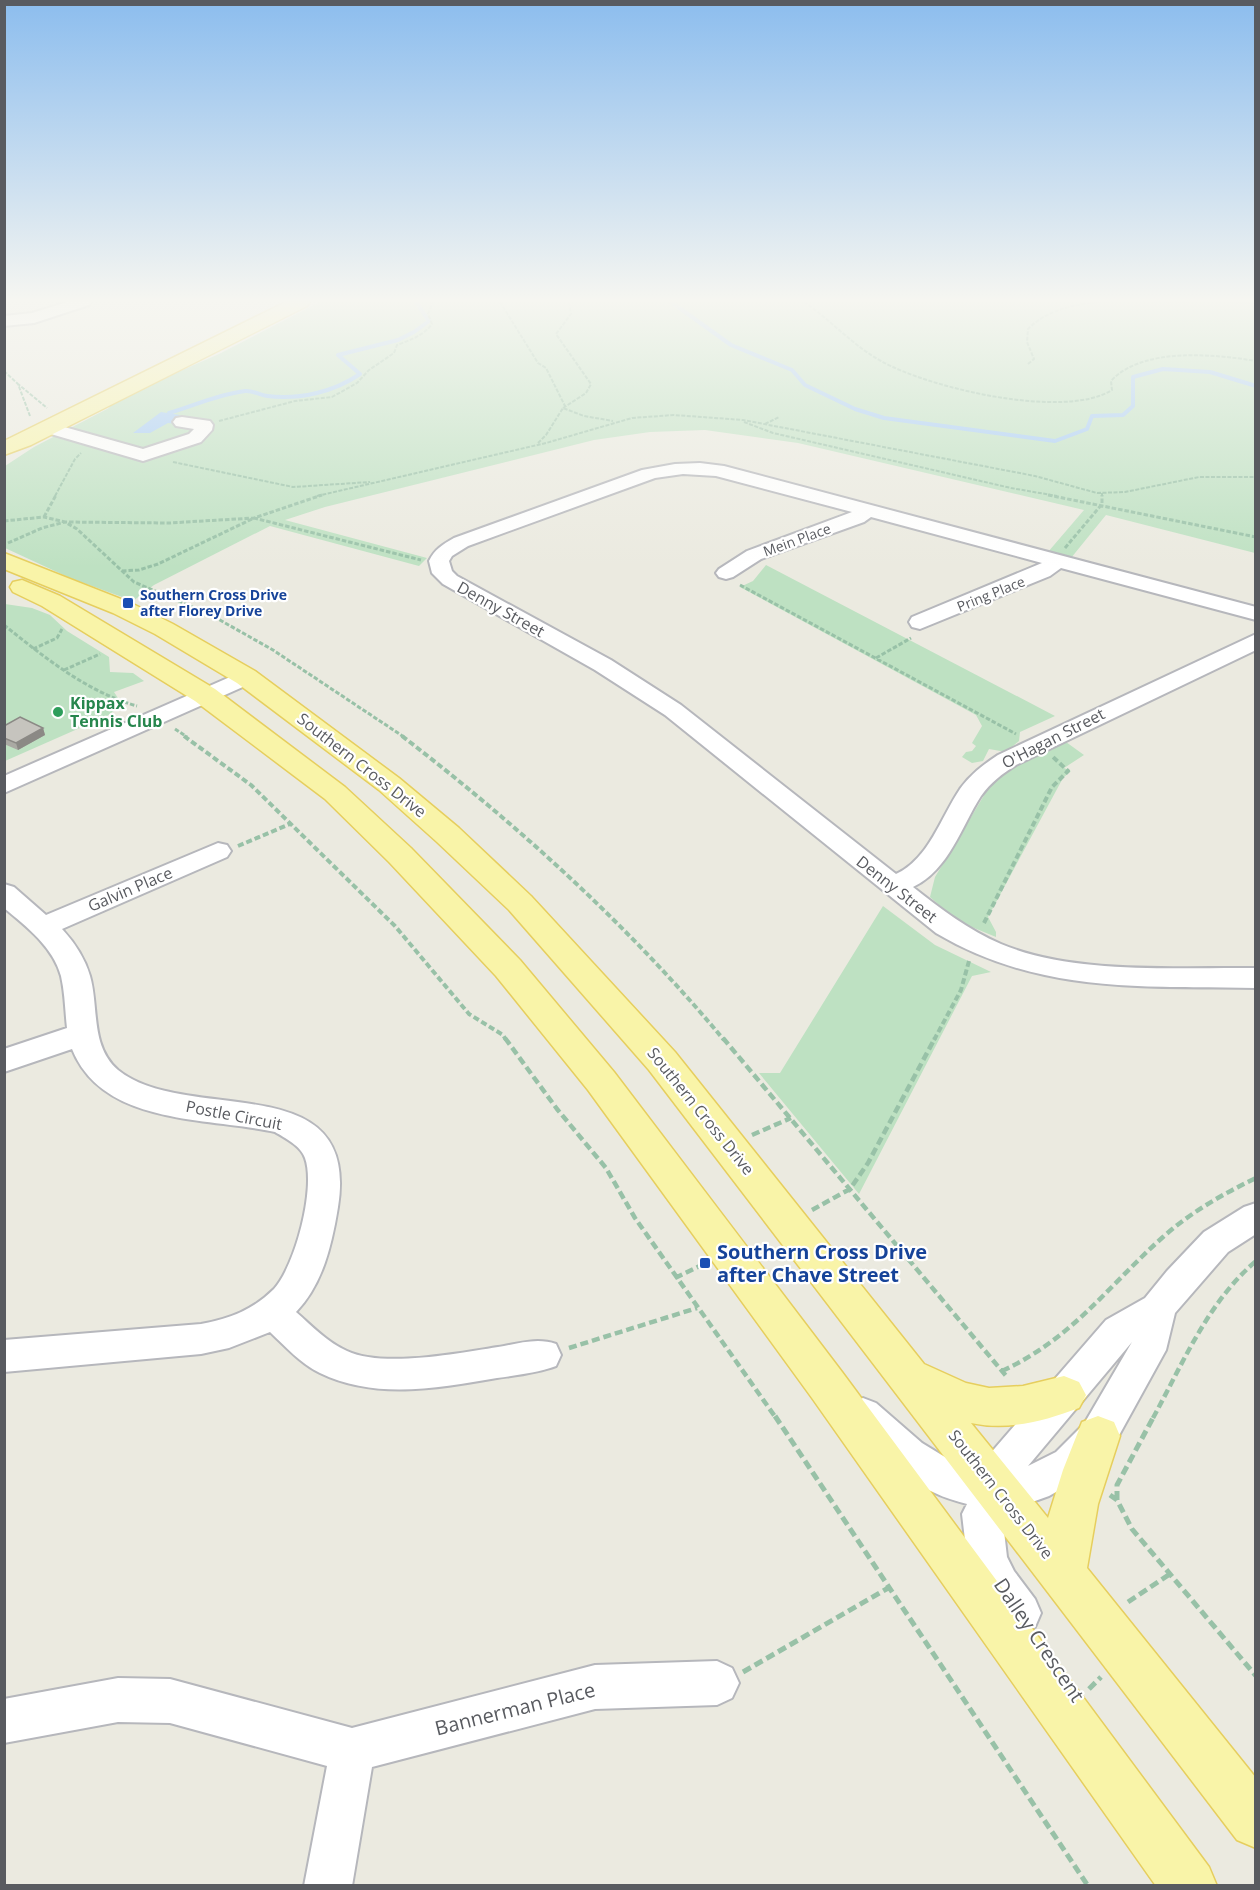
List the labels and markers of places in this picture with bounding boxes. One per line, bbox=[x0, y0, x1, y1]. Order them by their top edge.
place label: Southern Cross Drive after Florey Drive bbox=[140, 585, 287, 620]
marker: Southern Cross Drive after Florey Drive bbox=[121, 596, 135, 610]
place label: Kippax Tennis Club bbox=[70, 692, 162, 732]
marker: Kippax Tennis Club bbox=[51, 705, 65, 719]
place label: Southern Cross Drive after Chave Street bbox=[717, 1238, 927, 1288]
marker: Southern Cross Drive after Chave Street bbox=[698, 1256, 712, 1270]

